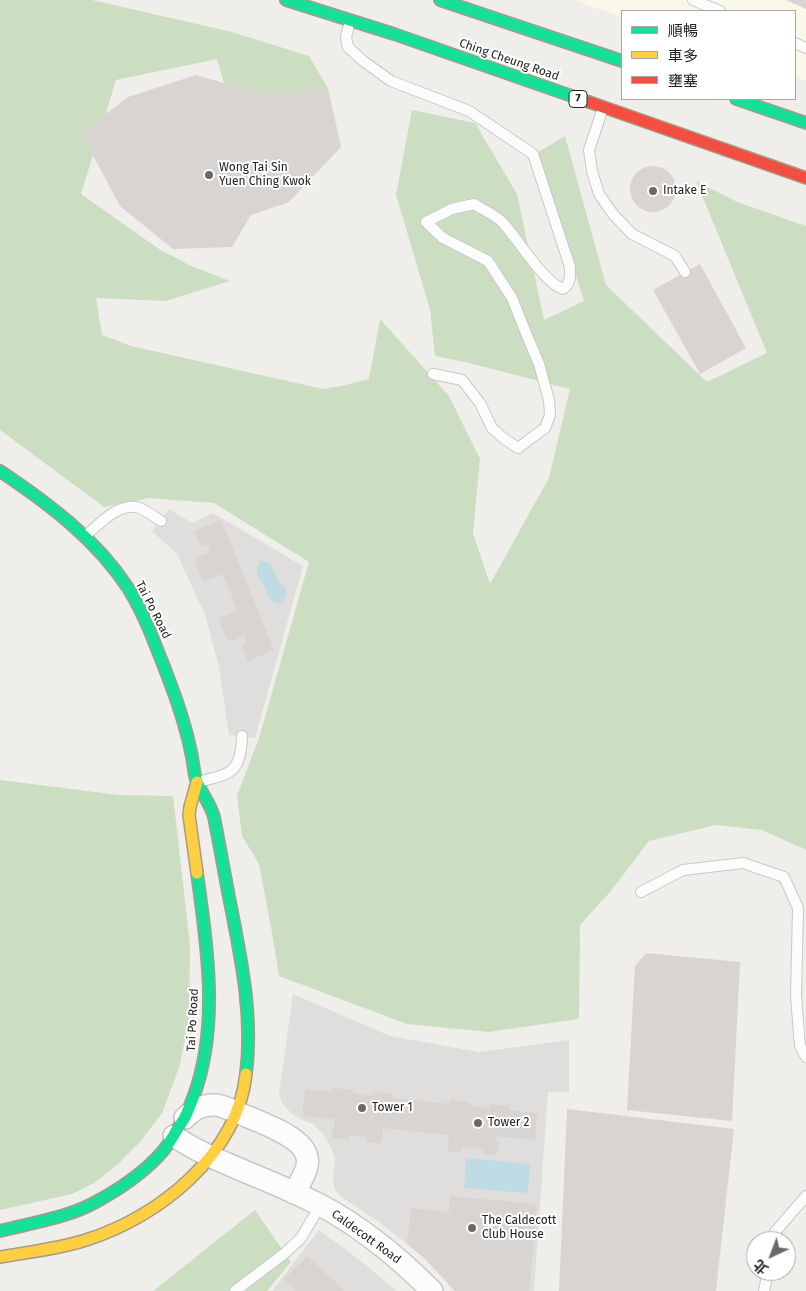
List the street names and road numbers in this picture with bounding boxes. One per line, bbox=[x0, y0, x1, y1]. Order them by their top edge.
street label: Ching Cheung Road bbox=[457, 36, 561, 84]
road number: 7 bbox=[569, 90, 587, 108]
street label: Tai Po Road bbox=[132, 579, 174, 641]
street label: Tai Po Road bbox=[184, 988, 202, 1052]
street label: Caldecott Road bbox=[329, 1207, 403, 1267]

